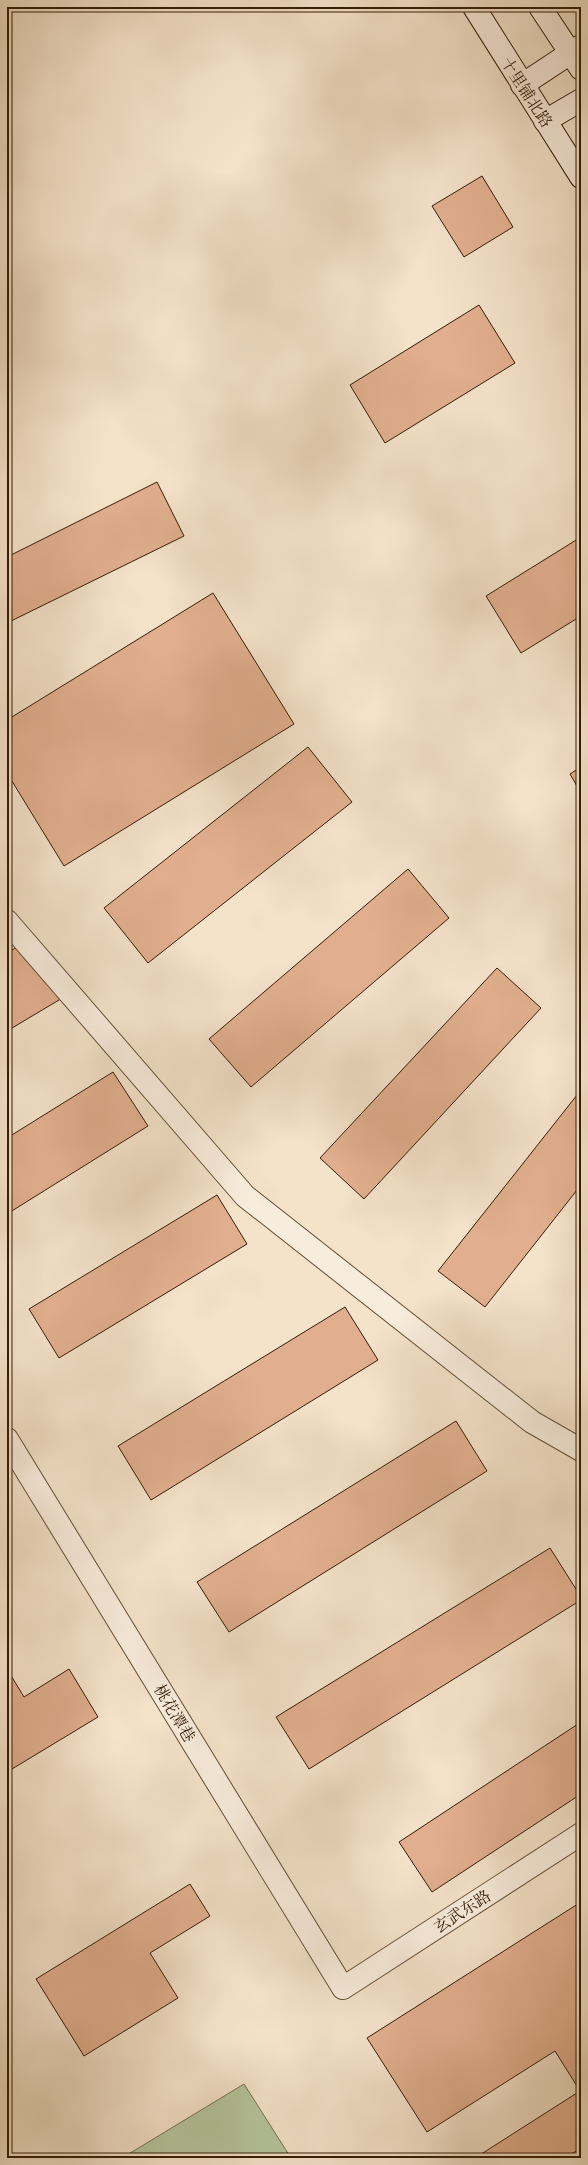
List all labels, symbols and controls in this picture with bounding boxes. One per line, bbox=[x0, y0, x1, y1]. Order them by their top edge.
street label: 十里铺北路 bbox=[496, 54, 556, 132]
street label: 桃花潭巷 bbox=[149, 1681, 199, 1746]
street label: 玄武东路 bbox=[430, 1886, 495, 1938]

